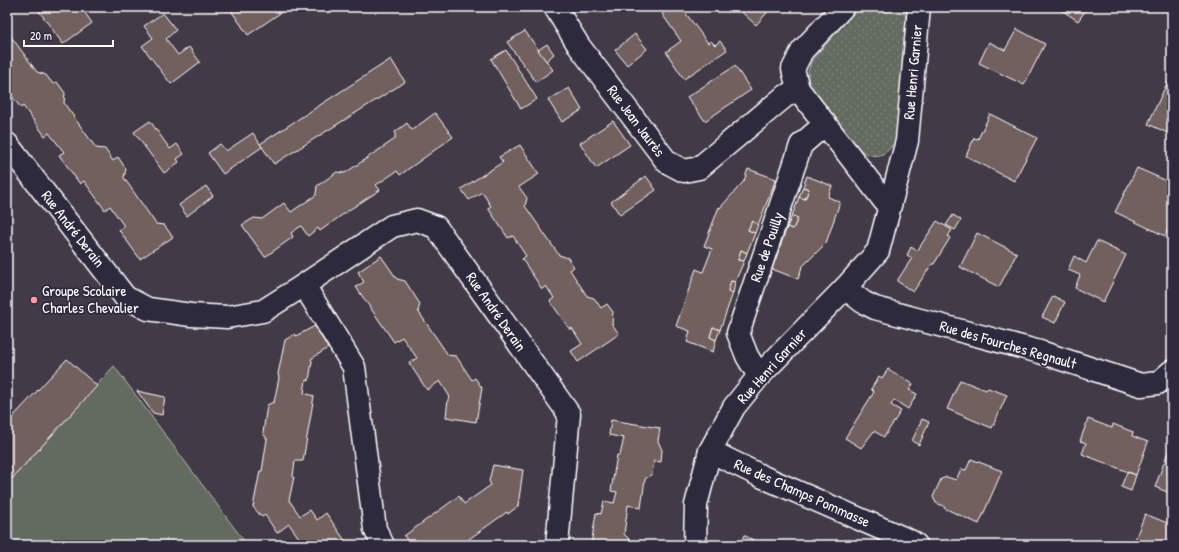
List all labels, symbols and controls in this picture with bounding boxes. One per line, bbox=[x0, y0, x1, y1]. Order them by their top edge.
scale bar bbox=[24, 22, 113, 48]
street label: Rue Henri Garnier bbox=[898, 23, 927, 120]
text: 20 m bbox=[30, 27, 52, 44]
street label: Rue Jean Jaurès bbox=[602, 81, 670, 161]
street label: Rue André Derain bbox=[37, 186, 110, 272]
street label: Rue de Pouilly bbox=[745, 209, 788, 285]
street label: Rue André Derain bbox=[461, 268, 532, 356]
place label: Groupe Scolaire Charles Chevalier bbox=[42, 280, 139, 318]
marker: Groupe Scolaire Charles Chevalier bbox=[29, 295, 39, 305]
street label: Rue des Fourches Regnault bbox=[937, 315, 1080, 374]
street label: Rue Henri Garnier bbox=[732, 323, 811, 408]
street label: Rue des Champs Pommasse bbox=[731, 453, 873, 532]

